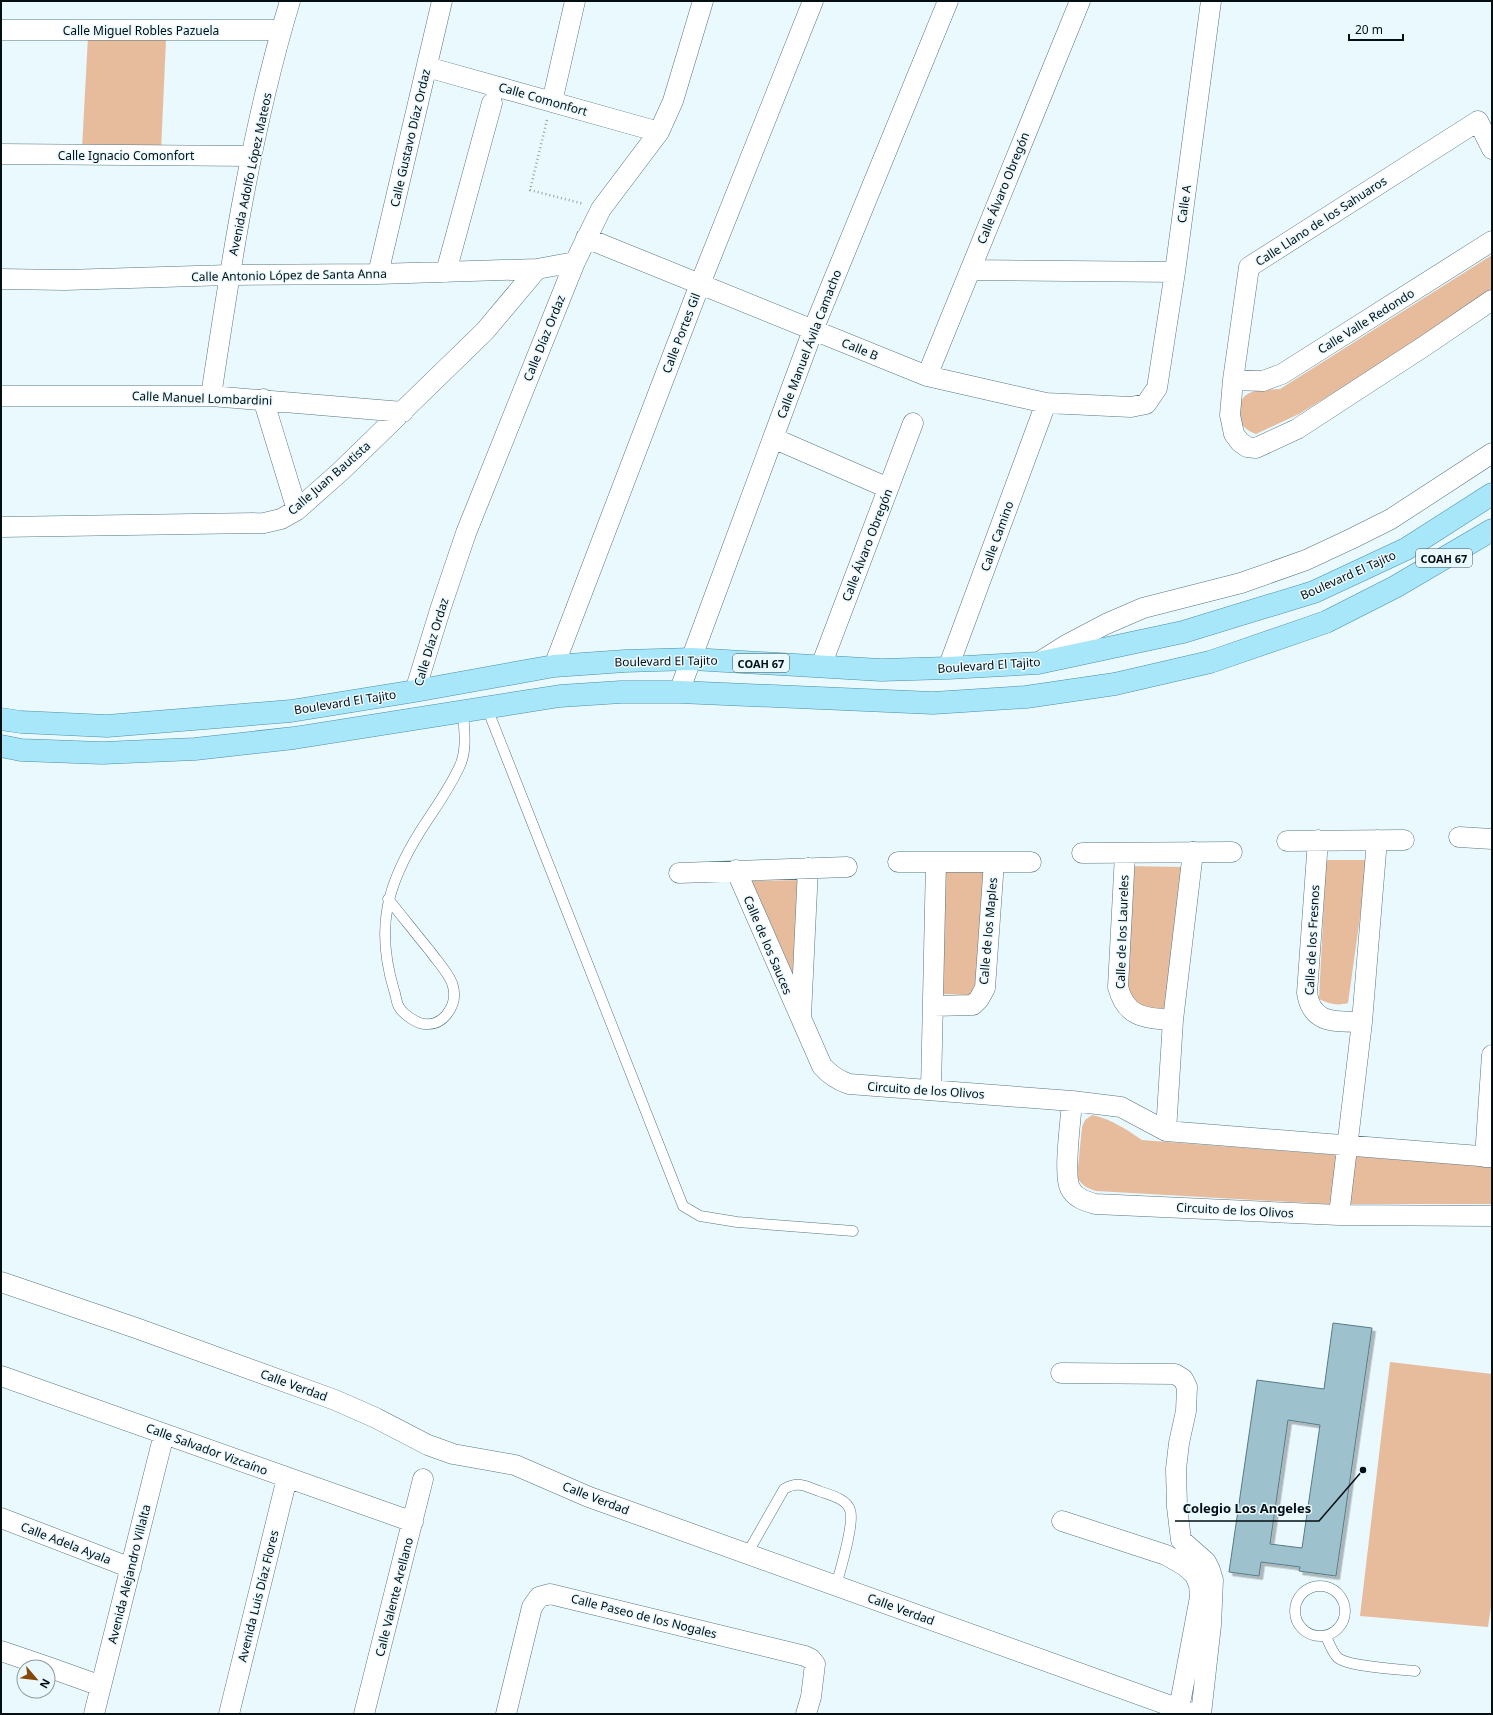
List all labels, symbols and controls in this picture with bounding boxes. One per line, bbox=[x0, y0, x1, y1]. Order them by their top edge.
scale bar bbox=[1349, 16, 1403, 42]
text: 20 m bbox=[1355, 21, 1383, 38]
street label: Calle Miguel Robles Pazuela bbox=[63, 22, 219, 39]
street label: Calle Gustavo Díaz Ordaz bbox=[386, 67, 434, 209]
street label: Calle Comonfort bbox=[497, 78, 590, 120]
street label: Avenida Adolfo López Mateos bbox=[224, 91, 276, 257]
street label: Calle Álvaro Obregón bbox=[973, 129, 1033, 247]
street label: Calle Ignacio Comonfort bbox=[58, 147, 195, 164]
street label: Calle Llano de los Sahuaros bbox=[1252, 172, 1390, 270]
street label: Calle A bbox=[1173, 184, 1195, 224]
street label: Calle Antonio López de Santa Anna bbox=[191, 265, 387, 285]
street label: Calle Manuel Ávila Camacho bbox=[773, 267, 845, 421]
street label: Calle Valle Redondo bbox=[1314, 284, 1418, 358]
street label: Calle Portes Gil bbox=[658, 290, 704, 376]
street label: Calle Díaz Ordaz bbox=[519, 292, 569, 384]
street label: Calle B bbox=[839, 334, 881, 364]
street label: Calle Manuel Lombardini bbox=[132, 387, 272, 409]
street label: Calle Juan Bautista bbox=[284, 437, 374, 519]
street label: Calle Álvaro Obregón bbox=[838, 486, 896, 604]
street label: Calle Camino bbox=[976, 498, 1018, 574]
street label: Boulevard El Tajito bbox=[1297, 546, 1399, 604]
road number: COAH 67 bbox=[1416, 549, 1472, 567]
street label: Calle Díaz Ordaz bbox=[409, 595, 453, 688]
street label: Boulevard El Tajito bbox=[614, 652, 718, 670]
street label: Boulevard El Tajito bbox=[937, 653, 1041, 677]
road number: COAH 67 bbox=[733, 654, 789, 672]
street label: Boulevard El Tajito bbox=[293, 686, 397, 718]
street label: Calle de los Laureles bbox=[1112, 874, 1133, 989]
street label: Calle de los Maples bbox=[975, 876, 1001, 985]
street label: Calle de los Fresnos bbox=[1301, 884, 1323, 996]
street label: Calle de los Sauces bbox=[739, 893, 797, 997]
street label: Circuito de los Olivos bbox=[867, 1077, 985, 1103]
street label: Circuito de los Olivos bbox=[1176, 1198, 1294, 1222]
street label: Calle Verdad bbox=[258, 1365, 330, 1405]
street label: Calle Salvador Vizcaíno bbox=[144, 1419, 270, 1479]
street label: Calle Verdad bbox=[560, 1477, 632, 1519]
callout: Colegio Los Angeles bbox=[1175, 1496, 1319, 1521]
text: Colegio Los Angeles bbox=[1183, 1499, 1311, 1517]
street label: Avenida Alejandro Villalta bbox=[103, 1503, 155, 1645]
street label: Calle Adela Ayala bbox=[18, 1518, 114, 1568]
street label: Avenida Luis Díaz Flores bbox=[233, 1528, 283, 1664]
street label: Calle Valente Arellano bbox=[371, 1536, 417, 1658]
street label: Calle Verdad bbox=[865, 1589, 937, 1629]
street label: Calle Paseo de los Nogales bbox=[569, 1590, 719, 1642]
north arrow bbox=[16, 1659, 56, 1699]
text: N bbox=[37, 1676, 54, 1691]

